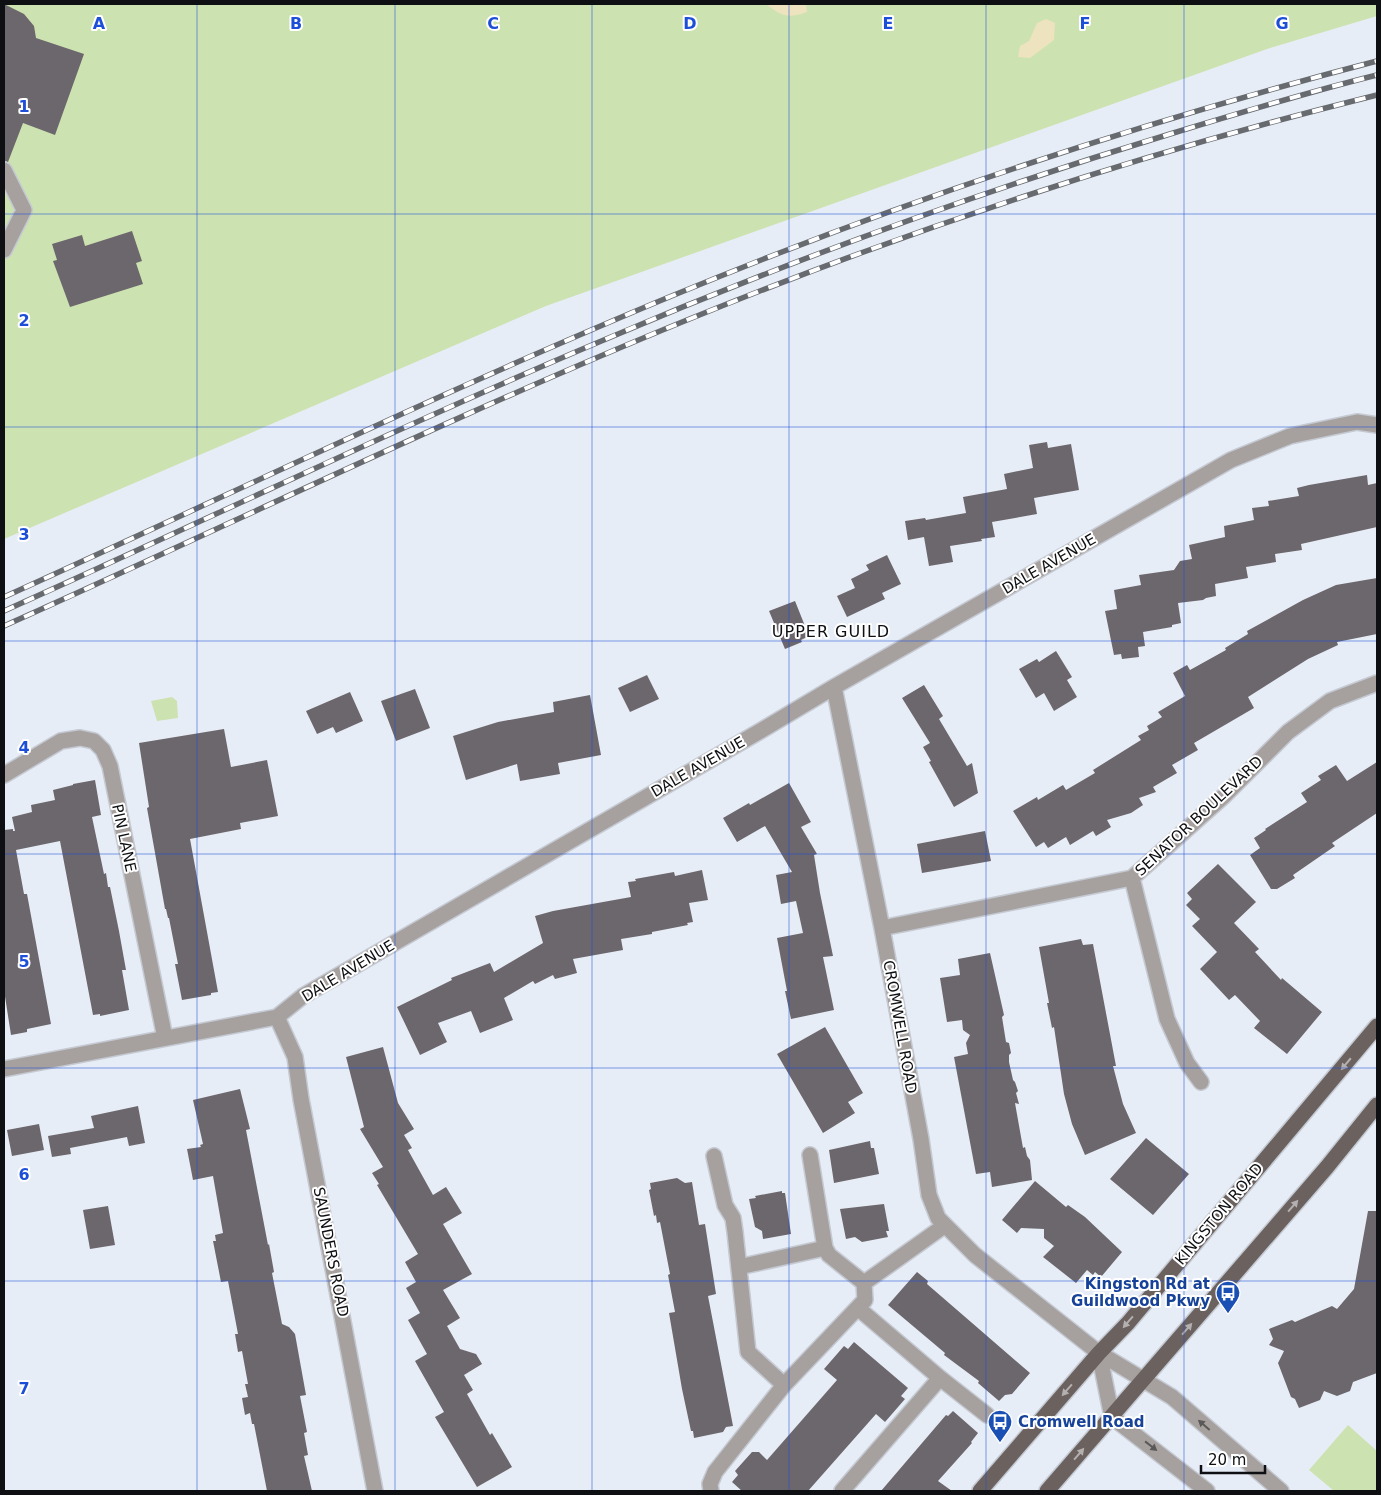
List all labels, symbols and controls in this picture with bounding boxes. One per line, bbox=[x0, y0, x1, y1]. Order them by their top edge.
text: A bbox=[93, 14, 106, 33]
text: B bbox=[290, 14, 302, 33]
text: C bbox=[487, 14, 499, 33]
text: D bbox=[683, 14, 697, 33]
text: E bbox=[883, 14, 893, 33]
text: F bbox=[1080, 14, 1090, 33]
text: G bbox=[1275, 14, 1289, 33]
text: 1 bbox=[18, 97, 30, 116]
text: 2 bbox=[18, 311, 30, 330]
text: 3 bbox=[18, 525, 30, 544]
street label: DALE AVENUE bbox=[999, 530, 1099, 598]
district label: UPPER GUILD bbox=[772, 622, 890, 641]
street label: DALE AVENUE bbox=[648, 733, 748, 801]
text: 4 bbox=[18, 738, 30, 757]
street label: SENATOR BOULEVARD bbox=[1132, 752, 1266, 880]
street label: PIN LANE bbox=[108, 802, 140, 874]
street label: DALE AVENUE bbox=[298, 936, 398, 1006]
text: 5 bbox=[18, 952, 30, 971]
street label: CROMWELL ROAD bbox=[879, 959, 921, 1095]
one-way arrow bbox=[1340, 1057, 1351, 1070]
street label: KINGSTON ROAD bbox=[1171, 1159, 1267, 1269]
text: 6 bbox=[18, 1165, 30, 1184]
street label: SAUNDERS ROAD bbox=[310, 1186, 352, 1318]
one-way arrow bbox=[1287, 1201, 1299, 1213]
place label: Kingston Rd at Guildwood Pkwy bbox=[1071, 1275, 1210, 1310]
bus stop icon: Kingston Rd at Guildwood Pkwy bbox=[1215, 1280, 1241, 1314]
one-way arrow bbox=[1123, 1315, 1134, 1328]
one-way arrow bbox=[1181, 1323, 1192, 1336]
text: 7 bbox=[18, 1379, 30, 1398]
one-way arrow bbox=[1062, 1384, 1073, 1397]
bus stop icon: Cromwell Road bbox=[987, 1409, 1013, 1443]
place label: Cromwell Road bbox=[1018, 1413, 1145, 1431]
one-way arrow bbox=[1199, 1419, 1211, 1431]
one-way arrow bbox=[1144, 1441, 1157, 1452]
scale bar bbox=[1201, 1442, 1265, 1474]
one-way arrow bbox=[1074, 1448, 1085, 1461]
text: 20 m bbox=[1208, 1451, 1246, 1469]

